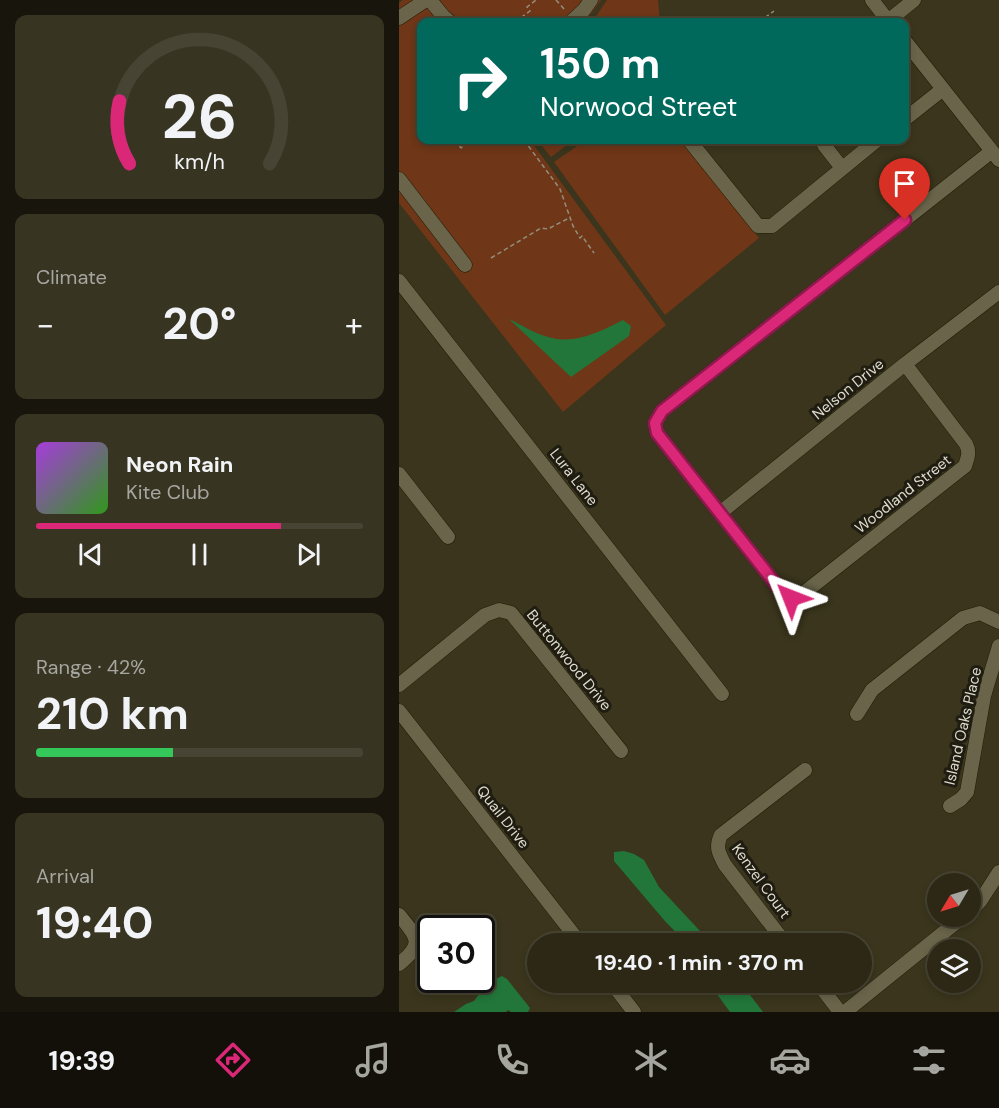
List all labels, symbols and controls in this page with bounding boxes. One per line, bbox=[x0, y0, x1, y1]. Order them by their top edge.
text: 150 m bbox=[540, 36, 660, 91]
icon: right bbox=[441, 42, 519, 120]
text: 26 bbox=[162, 76, 237, 157]
text: Norwood Street bbox=[540, 89, 737, 124]
text: km/h bbox=[174, 149, 225, 177]
pin bbox=[879, 158, 930, 220]
icon: arrive bbox=[888, 167, 921, 200]
text: Climate bbox=[36, 264, 107, 290]
text: 20° bbox=[163, 294, 236, 353]
text: − bbox=[36, 303, 54, 346]
text: + bbox=[345, 303, 363, 346]
street label: Nelson Drive bbox=[808, 354, 888, 424]
street label: Lura Lane bbox=[545, 444, 603, 510]
text: Neon Rain bbox=[126, 450, 233, 479]
street label: Woodland Street bbox=[851, 450, 955, 538]
text: Kite Club bbox=[126, 479, 210, 505]
icon: previous bbox=[74, 538, 107, 571]
icon: pause bbox=[183, 538, 216, 571]
icon: next bbox=[292, 538, 325, 571]
position arrow bbox=[759, 566, 823, 630]
street label: Buttonwood Drive bbox=[522, 605, 616, 715]
text: Range · 42% bbox=[36, 654, 146, 680]
street label: Island Oaks Place bbox=[940, 665, 986, 787]
text: 210 km bbox=[36, 684, 189, 743]
street label: Quail Drive bbox=[472, 781, 534, 853]
street label: Kenzel Court bbox=[727, 840, 795, 922]
text: Arrival bbox=[36, 863, 94, 889]
north arrow bbox=[927, 873, 981, 927]
map controls bbox=[927, 873, 981, 993]
text: 19:40 bbox=[36, 893, 153, 952]
speed limit sign: 30 bbox=[417, 915, 495, 993]
button: layers bbox=[927, 939, 981, 993]
text: 19:40 · 1 min · 370 m bbox=[595, 948, 804, 977]
icon: directions bbox=[212, 1039, 254, 1081]
icon: music bbox=[352, 1039, 394, 1081]
icon: phone bbox=[491, 1039, 533, 1081]
icon: climate bbox=[630, 1039, 672, 1081]
icon: car bbox=[769, 1039, 811, 1081]
icon: filters bbox=[908, 1039, 950, 1081]
text: 19:39 bbox=[49, 1043, 115, 1078]

